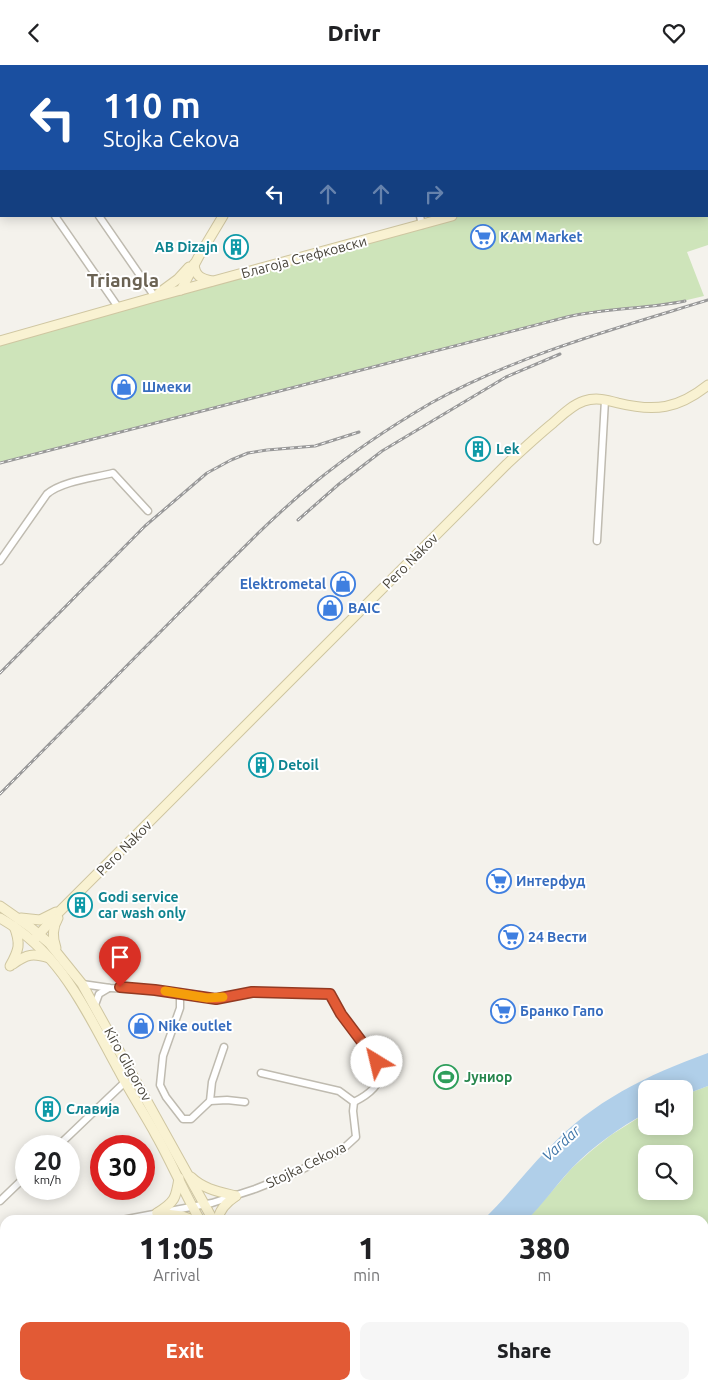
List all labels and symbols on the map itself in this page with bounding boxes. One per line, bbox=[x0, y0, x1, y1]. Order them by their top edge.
supermarket icon: KAM Market bbox=[470, 224, 496, 250]
place label: KAM Market bbox=[500, 229, 583, 245]
street label: Благоја Стефковски bbox=[239, 233, 369, 281]
building icon: AB Dizajn bbox=[223, 234, 249, 260]
place label: AB Dizajn bbox=[155, 239, 218, 255]
district label: Triangla bbox=[87, 269, 159, 291]
shop icon: Шмеки bbox=[111, 374, 137, 400]
place label: Шмеки bbox=[142, 379, 191, 395]
building icon: Lek bbox=[465, 436, 491, 462]
place label: Lek bbox=[496, 441, 520, 457]
street label: Pero Nakov bbox=[379, 530, 441, 592]
shop icon: Elektrometal bbox=[330, 571, 356, 597]
place label: Elektrometal bbox=[240, 576, 326, 592]
shop icon: BAIC bbox=[317, 595, 343, 621]
place label: BAIC bbox=[348, 600, 380, 616]
building icon: Detoil bbox=[248, 752, 274, 778]
place label: Detoil bbox=[278, 757, 319, 773]
street label: Pero Nakov bbox=[93, 817, 155, 879]
supermarket icon: Интерфуд bbox=[486, 868, 512, 894]
place label: Интерфуд bbox=[516, 873, 585, 889]
place label: Godi service car wash only bbox=[98, 889, 187, 921]
building icon: Godi service car wash only bbox=[67, 892, 93, 918]
supermarket icon: 24 Вести bbox=[498, 924, 524, 950]
place label: 24 Вести bbox=[528, 929, 587, 945]
pin bbox=[99, 936, 141, 987]
supermarket icon: Бранко Гапо bbox=[490, 998, 516, 1024]
place label: Бранко Гапо bbox=[520, 1003, 604, 1019]
shop icon: Nike outlet bbox=[128, 1013, 154, 1039]
place label: Nike outlet bbox=[158, 1018, 232, 1034]
street label: Kiro Gligorov bbox=[101, 1024, 155, 1104]
position arrow bbox=[350, 1035, 402, 1087]
sports icon: Јуниор bbox=[433, 1064, 459, 1090]
place label: Јуниор bbox=[464, 1069, 512, 1085]
building icon: Славија bbox=[35, 1096, 61, 1122]
place label: Славија bbox=[66, 1101, 120, 1117]
water label: Vardar bbox=[539, 1121, 584, 1164]
speed limit sign: 30 bbox=[90, 1135, 155, 1200]
street label: Stojka Cekova bbox=[263, 1139, 349, 1191]

